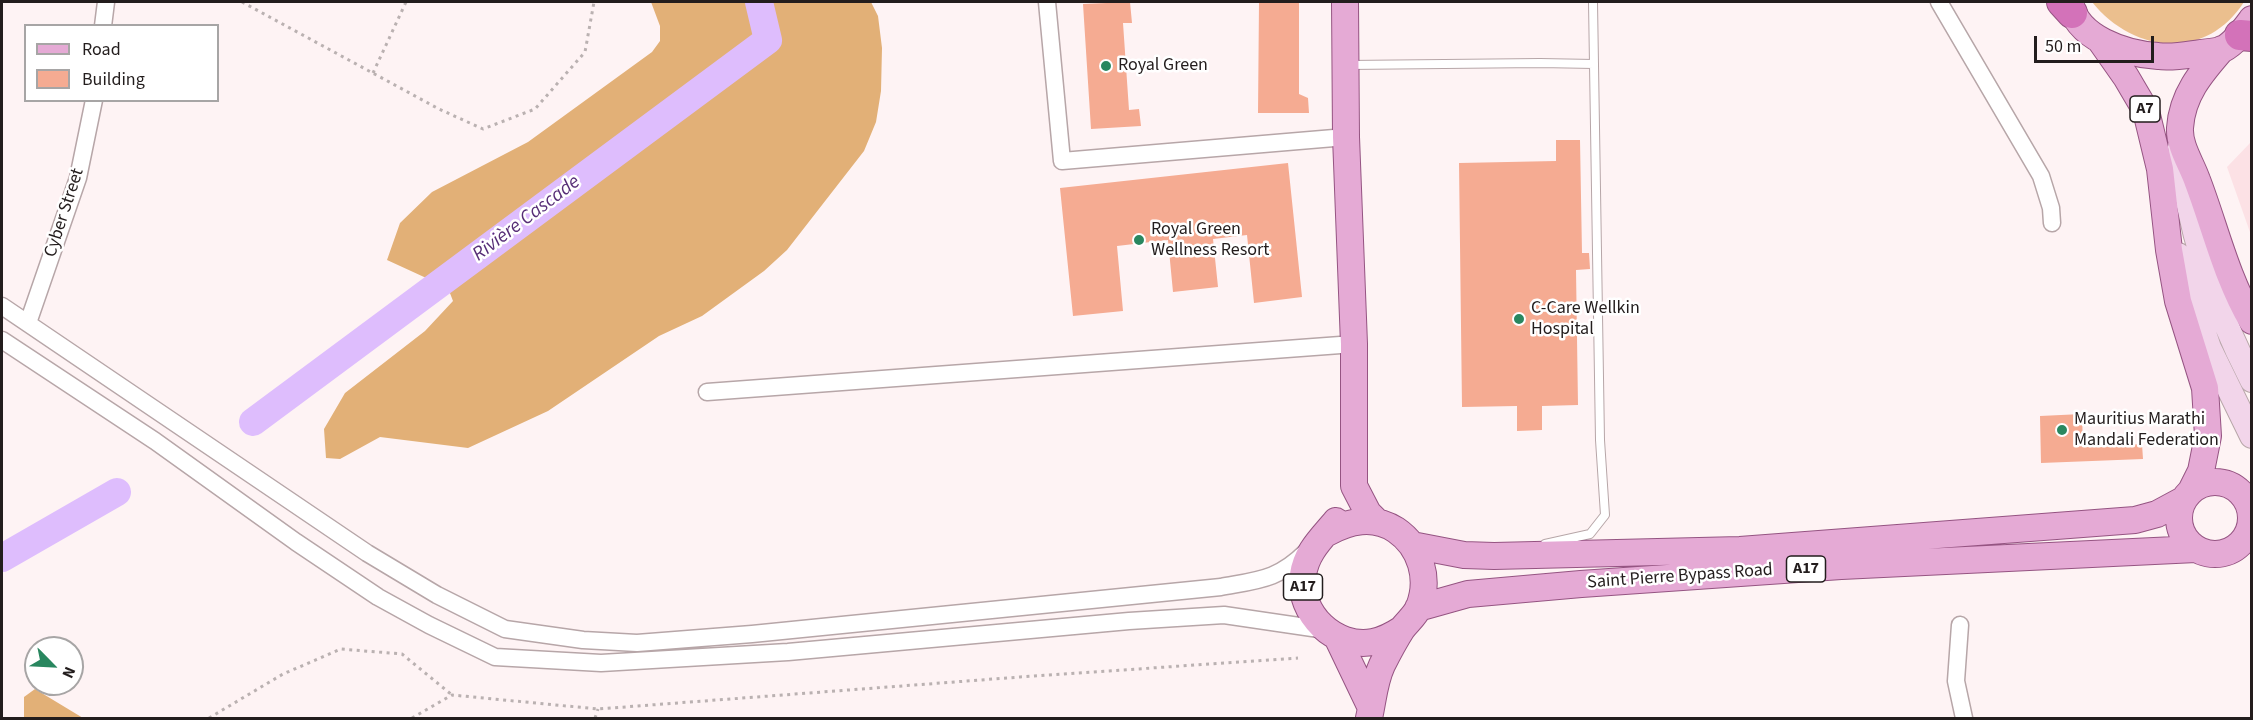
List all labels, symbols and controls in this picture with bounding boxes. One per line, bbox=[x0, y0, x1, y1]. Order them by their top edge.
legend bbox=[24, 24, 219, 102]
scale bar bbox=[2037, 24, 2157, 62]
text: 50 m bbox=[2045, 34, 2081, 59]
text: Road bbox=[82, 37, 121, 62]
place label: Royal Green bbox=[1118, 55, 1208, 77]
marker: Royal Green bbox=[1099, 59, 1113, 73]
text: Building bbox=[82, 67, 145, 92]
road number: A7 bbox=[2130, 96, 2160, 122]
street label: Cyber Street bbox=[40, 166, 90, 260]
water label: Rivière Cascade bbox=[468, 171, 586, 267]
place label: Royal Green Wellness Resort bbox=[1151, 219, 1269, 262]
marker: Royal Green Wellness Resort bbox=[1132, 233, 1146, 247]
place label: C-Care Wellkin Hospital bbox=[1531, 298, 1640, 340]
marker: C-Care Wellkin Hospital bbox=[1512, 312, 1526, 326]
place label: Mauritius Marathi Mandali Federation bbox=[2074, 409, 2219, 452]
marker: Mauritius Marathi Mandali Federation bbox=[2055, 423, 2069, 437]
road number: A17 bbox=[1786, 556, 1826, 582]
street label: Saint Pierre Bypass Road bbox=[1587, 560, 1773, 594]
road number: A17 bbox=[1284, 574, 1322, 600]
north arrow bbox=[24, 636, 84, 696]
text: N bbox=[56, 663, 81, 682]

